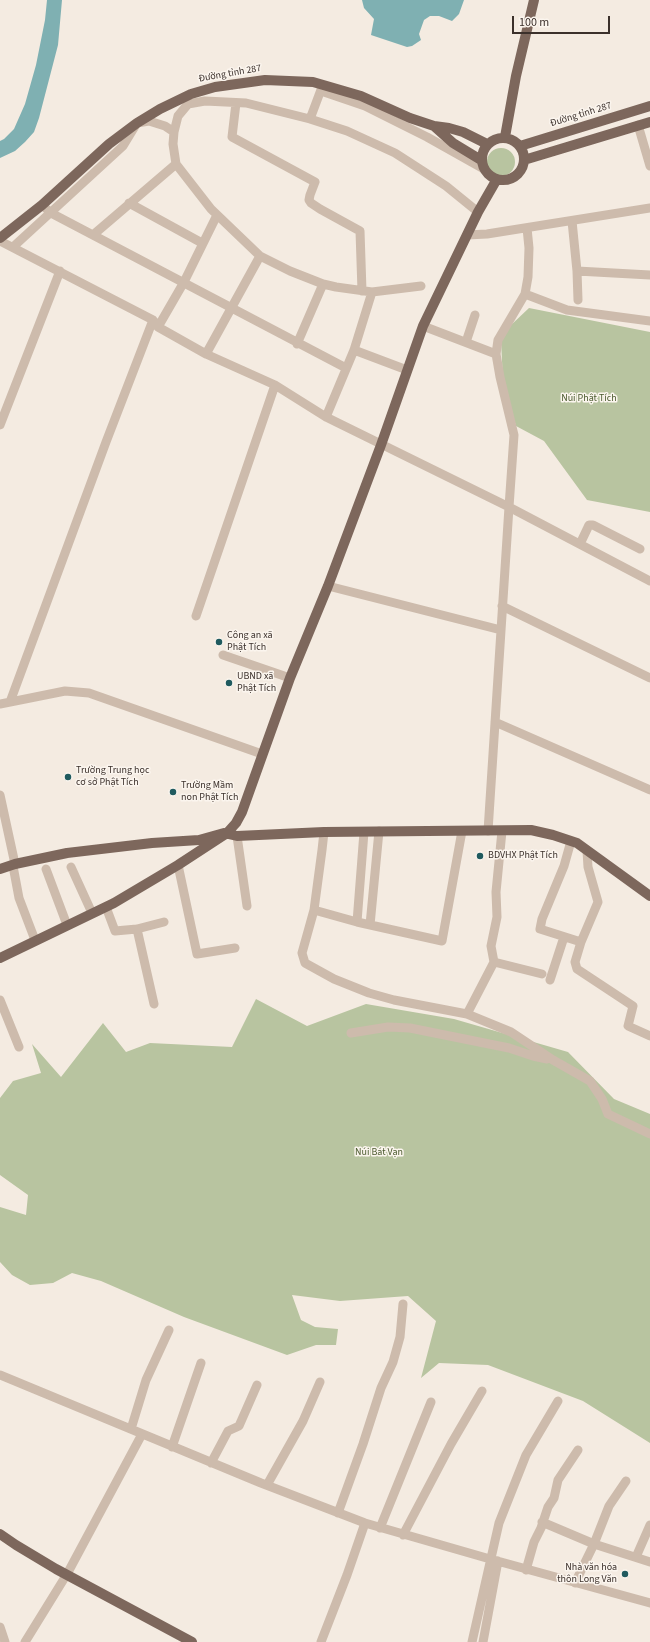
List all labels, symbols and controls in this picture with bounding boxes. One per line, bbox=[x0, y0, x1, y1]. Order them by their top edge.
scale bar bbox=[514, 8, 612, 34]
text: 100 m bbox=[519, 14, 549, 31]
street label: Đường tỉnh 287 bbox=[198, 63, 262, 85]
street label: Đường tỉnh 287 bbox=[549, 100, 613, 130]
park label: Núi Phật Tích bbox=[561, 393, 617, 405]
place label: Công an xã Phật Tích bbox=[227, 630, 273, 654]
marker: Công an xã Phật Tích bbox=[214, 637, 224, 647]
place label: UBND xã Phật Tích bbox=[237, 671, 276, 694]
marker: UBND xã Phật Tích bbox=[224, 678, 234, 688]
place label: Trường Trung học cơ sở Phật Tích bbox=[76, 765, 149, 788]
marker: Trường Trung học cơ sở Phật Tích bbox=[63, 772, 73, 782]
place label: Trường Mầm non Phật Tích bbox=[181, 780, 239, 804]
marker: Trường Mầm non Phật Tích bbox=[168, 787, 178, 797]
place label: BDVHX Phật Tích bbox=[488, 850, 558, 862]
marker: BDVHX Phật Tích bbox=[475, 851, 485, 861]
park label: Núi Bát Vạn bbox=[355, 1147, 403, 1159]
place label: Nhà văn hóa thôn Long Văn bbox=[557, 1562, 617, 1586]
marker: Nhà văn hóa thôn Long Văn bbox=[620, 1569, 630, 1579]

